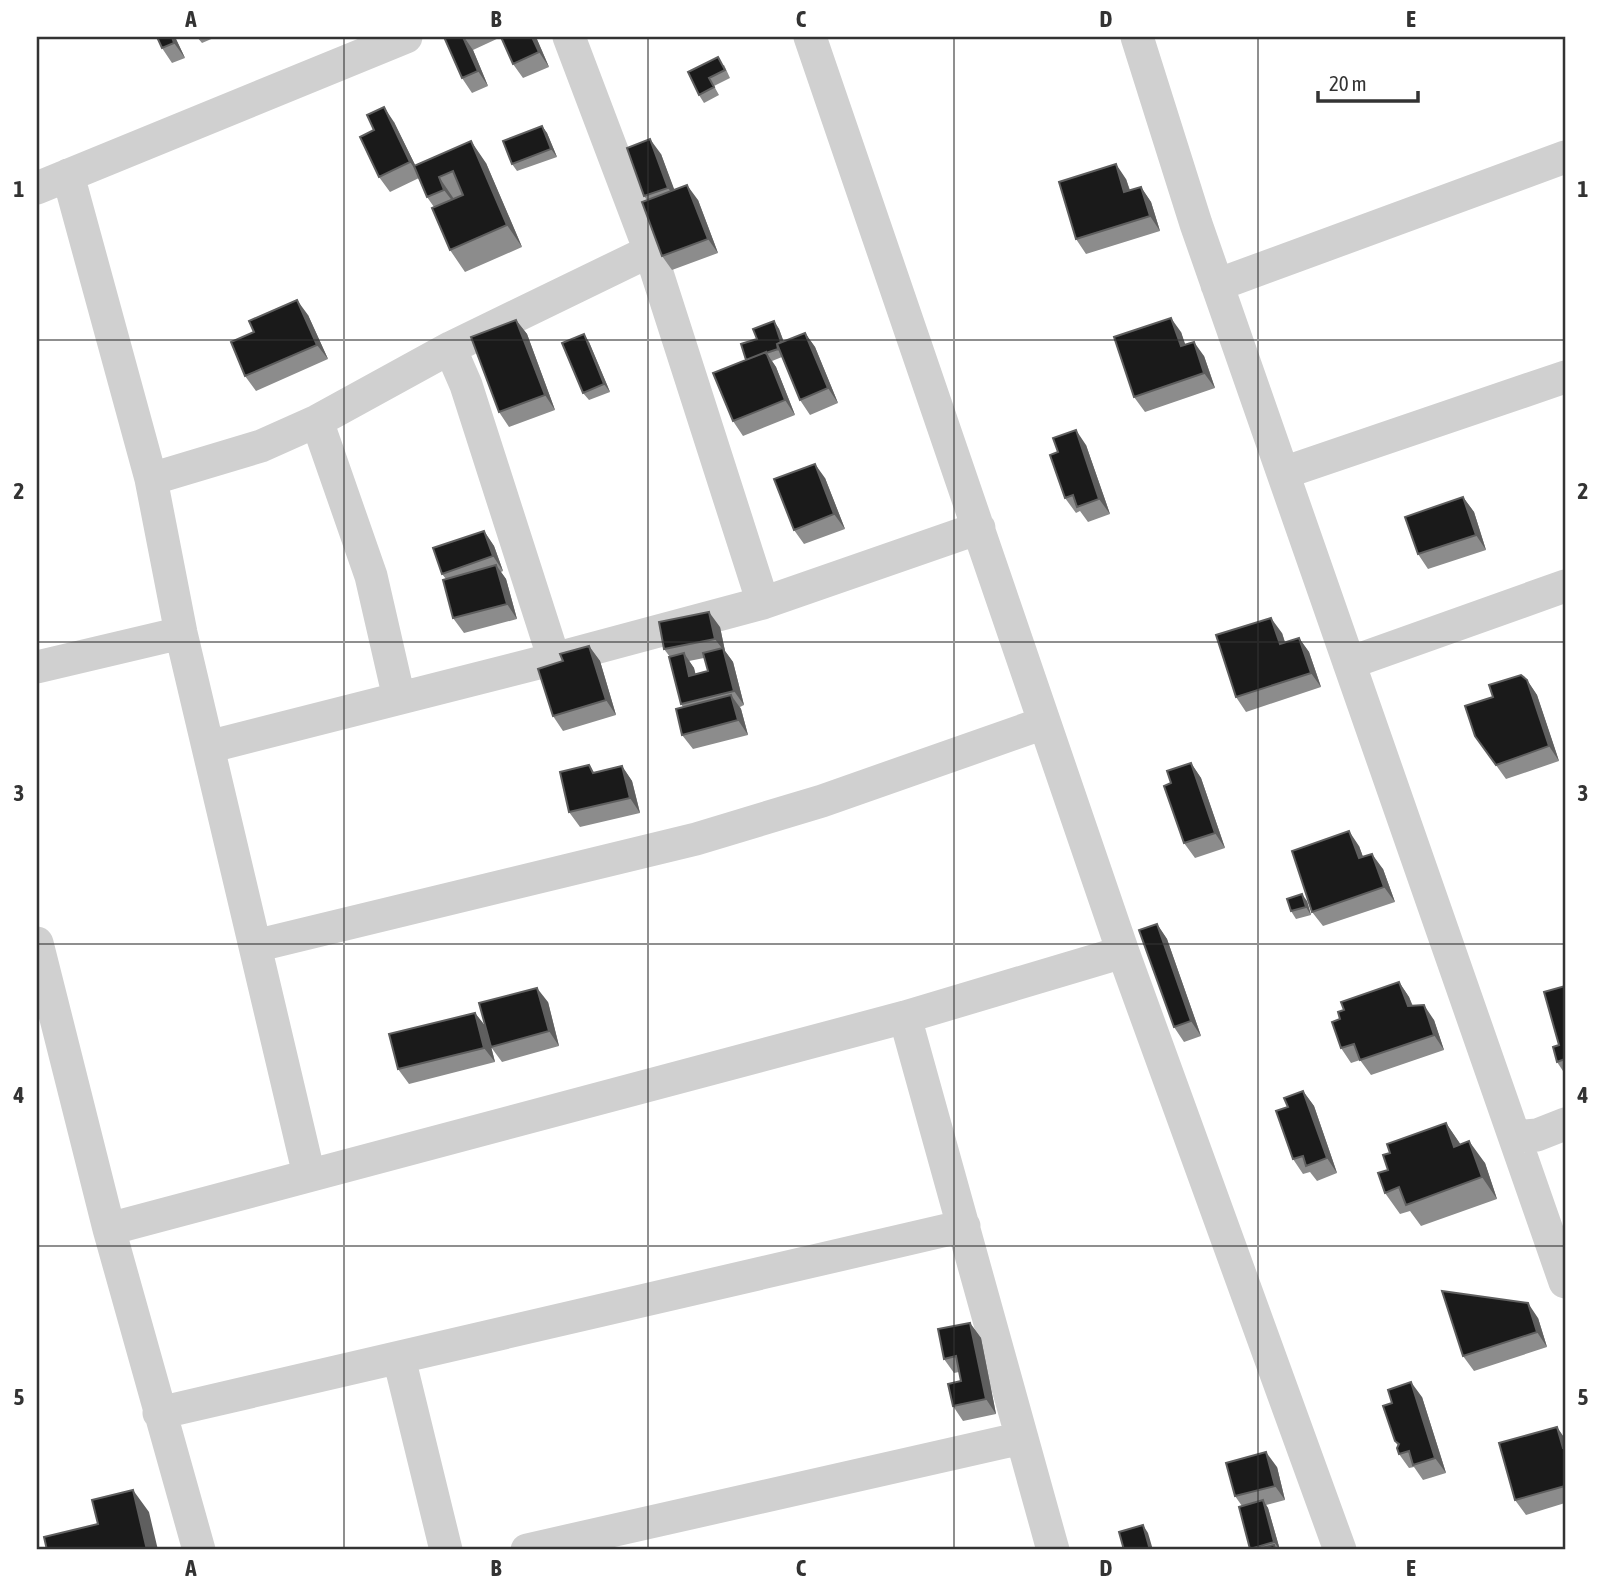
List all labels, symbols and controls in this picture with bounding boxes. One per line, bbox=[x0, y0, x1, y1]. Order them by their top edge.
text: A bbox=[184, 6, 197, 32]
text: B bbox=[491, 6, 502, 32]
text: C bbox=[796, 6, 807, 32]
text: D bbox=[1100, 6, 1113, 32]
text: E bbox=[1406, 6, 1416, 32]
scale bar bbox=[1318, 60, 1418, 104]
text: 20 m bbox=[1329, 71, 1367, 95]
text: 1 bbox=[14, 176, 25, 202]
text: 1 bbox=[1578, 176, 1589, 202]
text: 2 bbox=[14, 478, 24, 504]
text: 2 bbox=[1578, 478, 1588, 504]
text: 3 bbox=[14, 780, 24, 806]
text: 3 bbox=[1578, 780, 1588, 806]
text: 4 bbox=[13, 1082, 25, 1108]
text: 4 bbox=[1577, 1082, 1589, 1108]
text: 5 bbox=[14, 1384, 25, 1410]
text: 5 bbox=[1578, 1384, 1589, 1410]
text: A bbox=[184, 1555, 197, 1581]
text: B bbox=[491, 1555, 502, 1581]
text: C bbox=[796, 1555, 807, 1581]
text: D bbox=[1100, 1555, 1113, 1581]
text: E bbox=[1406, 1555, 1416, 1581]

